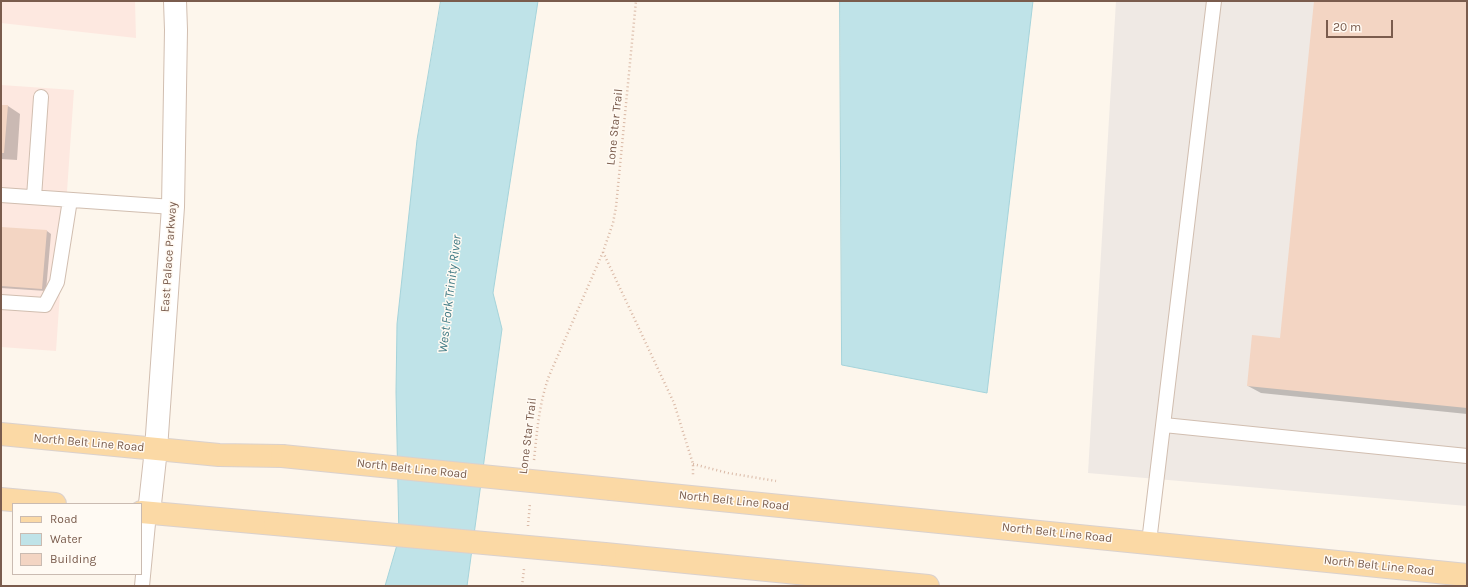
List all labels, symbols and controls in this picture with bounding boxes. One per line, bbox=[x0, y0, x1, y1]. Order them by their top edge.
scale bar bbox=[1328, 12, 1395, 38]
text: 20 m bbox=[1333, 20, 1361, 34]
street label: Lone Star Trail bbox=[604, 88, 626, 166]
street label: East Palace Parkway bbox=[158, 201, 180, 313]
water label: West Fork Trinity River bbox=[435, 234, 465, 354]
street label: Lone Star Trail bbox=[516, 397, 540, 475]
street label: North Belt Line Road bbox=[33, 431, 145, 455]
street label: North Belt Line Road bbox=[356, 456, 468, 482]
street label: North Belt Line Road bbox=[678, 488, 790, 514]
legend bbox=[12, 503, 142, 575]
text: Road bbox=[50, 512, 78, 526]
street label: North Belt Line Road bbox=[1001, 520, 1113, 546]
text: Water bbox=[50, 532, 82, 546]
text: Building bbox=[50, 552, 96, 566]
street label: North Belt Line Road bbox=[1323, 553, 1435, 579]

